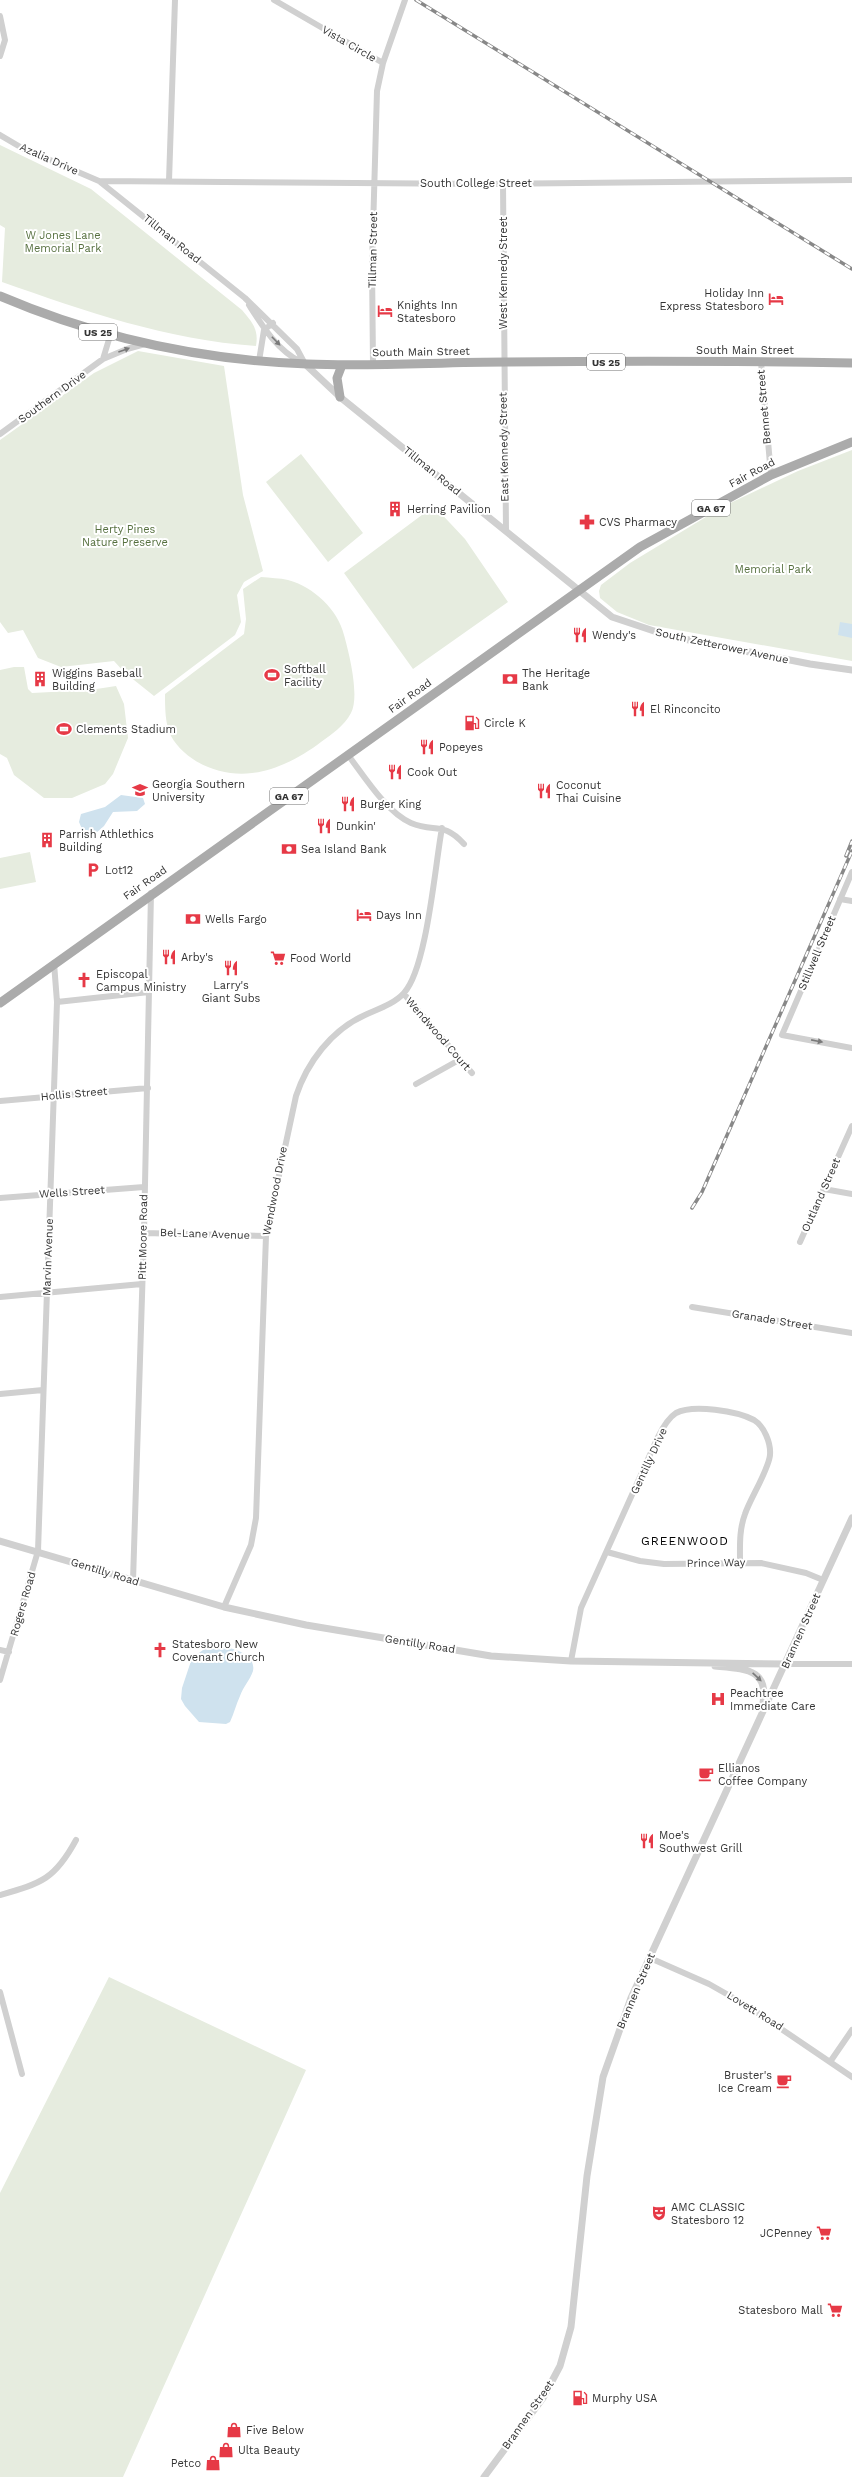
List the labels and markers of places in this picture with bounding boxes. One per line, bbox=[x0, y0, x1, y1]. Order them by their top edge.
place label: Holiday Inn Express Statesboro bbox=[659, 287, 764, 313]
hotel icon: Holiday Inn Express Statesboro bbox=[767, 290, 785, 308]
place label: Knights Inn Statesboro bbox=[397, 299, 458, 325]
hotel icon: Knights Inn Statesboro bbox=[376, 302, 394, 320]
building icon: Herring Pavilion bbox=[386, 500, 404, 518]
place label: Herring Pavilion bbox=[407, 503, 491, 516]
pharmacy icon: CVS Pharmacy bbox=[578, 513, 596, 531]
place label: CVS Pharmacy bbox=[599, 516, 677, 529]
restaurant icon: Wendy's bbox=[571, 626, 589, 644]
place label: Wendy's bbox=[592, 629, 636, 642]
place label: Softball Facility bbox=[284, 663, 326, 689]
sports icon: Softball Facility bbox=[263, 666, 281, 684]
place label: Wiggins Baseball Building bbox=[52, 667, 143, 693]
place label: The Heritage Bank bbox=[522, 667, 590, 693]
building icon: Wiggins Baseball Building bbox=[31, 670, 49, 688]
bank icon: The Heritage Bank bbox=[501, 670, 519, 688]
restaurant icon: El Rinconcito bbox=[629, 700, 647, 718]
place label: El Rinconcito bbox=[650, 703, 721, 716]
fuel station icon: Circle K bbox=[463, 714, 481, 732]
place label: Circle K bbox=[484, 717, 526, 730]
sports icon: Clements Stadium bbox=[55, 720, 73, 738]
place label: Clements Stadium bbox=[76, 723, 176, 736]
restaurant icon: Popeyes bbox=[418, 738, 436, 756]
place label: Popeyes bbox=[439, 741, 483, 754]
restaurant icon: Cook Out bbox=[386, 763, 404, 781]
place label: Cook Out bbox=[407, 766, 458, 779]
place label: Georgia Southern University bbox=[152, 778, 245, 804]
place label: Coconut Thai Cuisine bbox=[556, 779, 621, 805]
school or university icon: Georgia Southern University bbox=[131, 781, 149, 799]
restaurant icon: Coconut Thai Cuisine bbox=[535, 782, 553, 800]
restaurant icon: Burger King bbox=[339, 795, 357, 813]
place label: Burger King bbox=[360, 798, 421, 811]
restaurant icon: Dunkin' bbox=[315, 817, 333, 835]
place label: Dunkin' bbox=[336, 820, 376, 833]
place label: Parrish Athlethics Building bbox=[59, 828, 154, 854]
building icon: Parrish Athlethics Building bbox=[38, 831, 56, 849]
bank icon: Sea Island Bank bbox=[280, 840, 298, 858]
place label: Sea Island Bank bbox=[301, 843, 387, 856]
parking icon: Lot12 bbox=[84, 861, 102, 879]
place label: Lot12 bbox=[105, 864, 133, 877]
hotel icon: Days Inn bbox=[355, 906, 373, 924]
place label: Days Inn bbox=[376, 909, 422, 922]
bank icon: Wells Fargo bbox=[184, 910, 202, 928]
place label: Wells Fargo bbox=[205, 913, 267, 926]
restaurant icon: Arby's bbox=[160, 948, 178, 966]
supermarket icon: Food World bbox=[269, 949, 287, 967]
place label: Arby's bbox=[181, 951, 214, 964]
place label: Food World bbox=[290, 952, 351, 965]
restaurant icon: Larry's Giant Subs bbox=[222, 959, 240, 977]
place label: Episcopal Campus Ministry bbox=[96, 968, 186, 994]
church icon: Episcopal Campus Ministry bbox=[75, 971, 93, 989]
place label: Larry's Giant Subs bbox=[202, 979, 261, 1005]
place label: Statesboro New Covenant Church bbox=[172, 1638, 265, 1664]
church icon: Statesboro New Covenant Church bbox=[151, 1641, 169, 1659]
place label: Peachtree Immediate Care bbox=[730, 1687, 815, 1713]
hospital icon: Peachtree Immediate Care bbox=[709, 1690, 727, 1708]
place label: Ellianos Coffee Company bbox=[718, 1762, 807, 1788]
cafe icon: Ellianos Coffee Company bbox=[697, 1765, 715, 1783]
place label: Moe's Southwest Grill bbox=[659, 1829, 743, 1855]
restaurant icon: Moe's Southwest Grill bbox=[638, 1832, 656, 1850]
place label: Bruster's Ice Cream bbox=[718, 2069, 772, 2095]
cafe icon: Bruster's Ice Cream bbox=[775, 2072, 793, 2090]
place label: AMC CLASSIC Statesboro 12 bbox=[671, 2201, 746, 2227]
theatre icon: AMC CLASSIC Statesboro 12 bbox=[650, 2204, 668, 2222]
supermarket icon: JCPenney bbox=[815, 2224, 833, 2242]
place label: JCPenney bbox=[760, 2227, 812, 2240]
supermarket icon: Statesboro Mall bbox=[826, 2301, 844, 2319]
place label: Statesboro Mall bbox=[738, 2304, 824, 2317]
fuel station icon: Murphy USA bbox=[571, 2389, 589, 2407]
place label: Murphy USA bbox=[592, 2392, 657, 2405]
shop icon: Five Below bbox=[225, 2421, 243, 2439]
place label: Five Below bbox=[246, 2424, 304, 2437]
shop icon: Ulta Beauty bbox=[217, 2441, 235, 2459]
place label: Ulta Beauty bbox=[238, 2444, 300, 2457]
shop icon: Petco bbox=[204, 2454, 222, 2472]
place label: Petco bbox=[171, 2457, 201, 2470]

